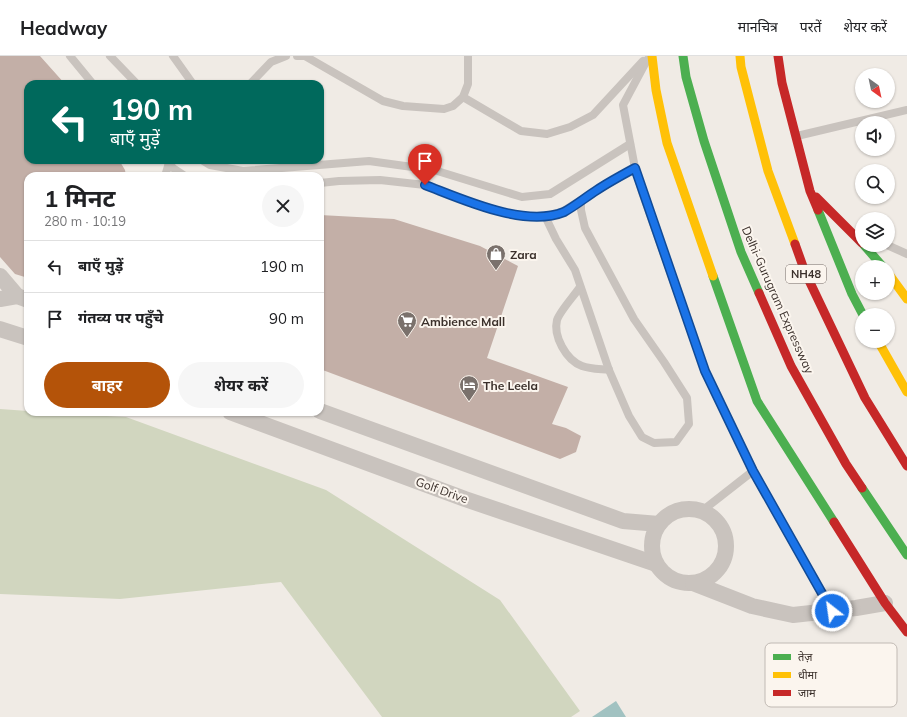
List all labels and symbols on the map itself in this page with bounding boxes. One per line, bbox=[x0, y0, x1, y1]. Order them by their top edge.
north arrow bbox=[855, 68, 895, 108]
pin bbox=[408, 144, 442, 185]
street label: Delhi-Gurugram Expressway bbox=[739, 224, 818, 377]
shop icon: Zara bbox=[485, 243, 507, 271]
place label: Zara bbox=[510, 247, 537, 262]
road number: NH48 bbox=[786, 265, 826, 283]
supermarket icon: Ambience Mall bbox=[396, 310, 418, 338]
place label: Ambience Mall bbox=[421, 314, 505, 329]
hotel icon: The Leela bbox=[458, 374, 480, 402]
place label: The Leela bbox=[483, 378, 538, 393]
street label: Golf Drive bbox=[414, 474, 470, 506]
position arrow bbox=[811, 590, 853, 632]
legend bbox=[765, 643, 897, 707]
text: तेज़ bbox=[798, 650, 813, 664]
text: धीमा bbox=[798, 668, 817, 682]
text: जाम bbox=[798, 686, 816, 700]

